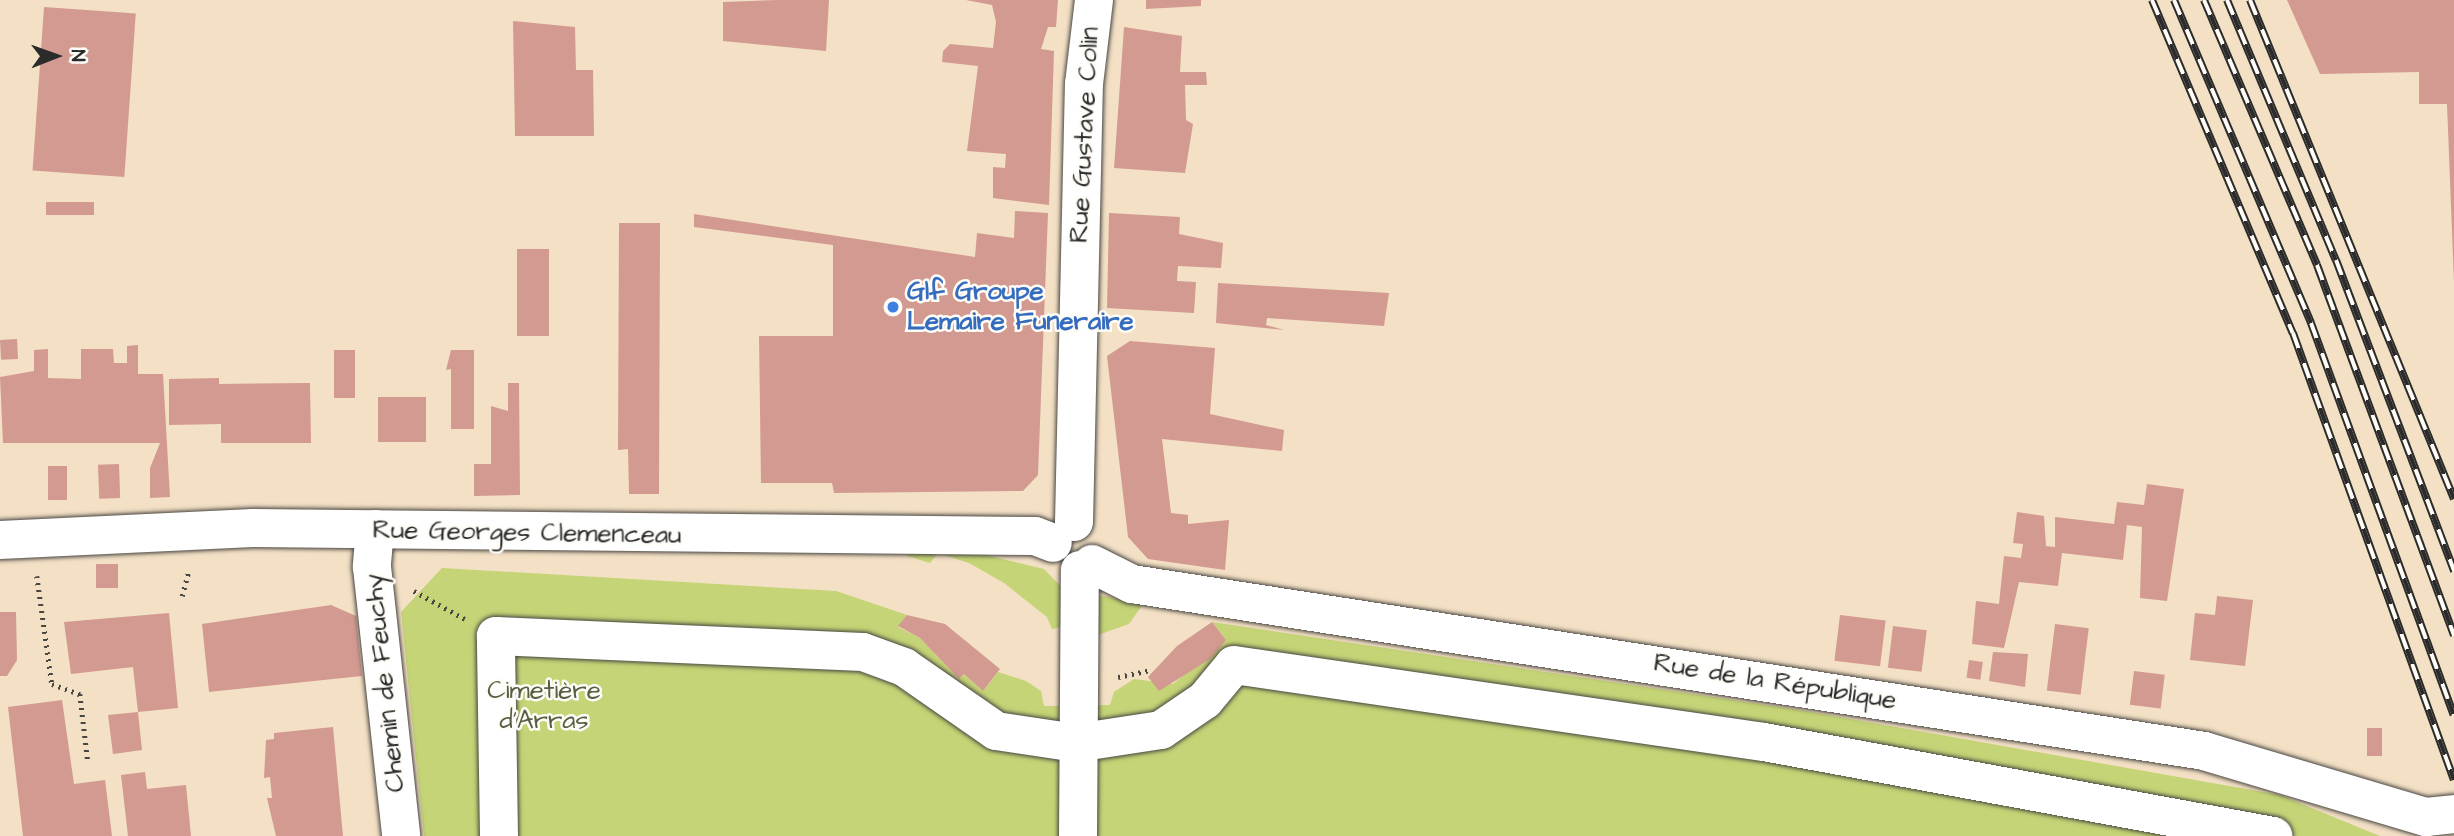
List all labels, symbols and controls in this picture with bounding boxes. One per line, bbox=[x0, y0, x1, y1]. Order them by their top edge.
north arrow bbox=[21, 21, 91, 91]
street label: Rue Gustave Colin bbox=[1064, 26, 1106, 244]
text: N bbox=[64, 49, 91, 62]
place label: Glf Groupe Lemaire Funeraire bbox=[907, 276, 1133, 338]
marker: Glf Groupe Lemaire Funeraire bbox=[885, 299, 901, 315]
street label: Rue Georges Clemenceau bbox=[372, 515, 682, 551]
street label: Chemin de Feuchy bbox=[358, 572, 412, 794]
street label: Rue de la République bbox=[1651, 647, 1899, 717]
park label: Cimetière d'Arras bbox=[487, 675, 601, 736]

